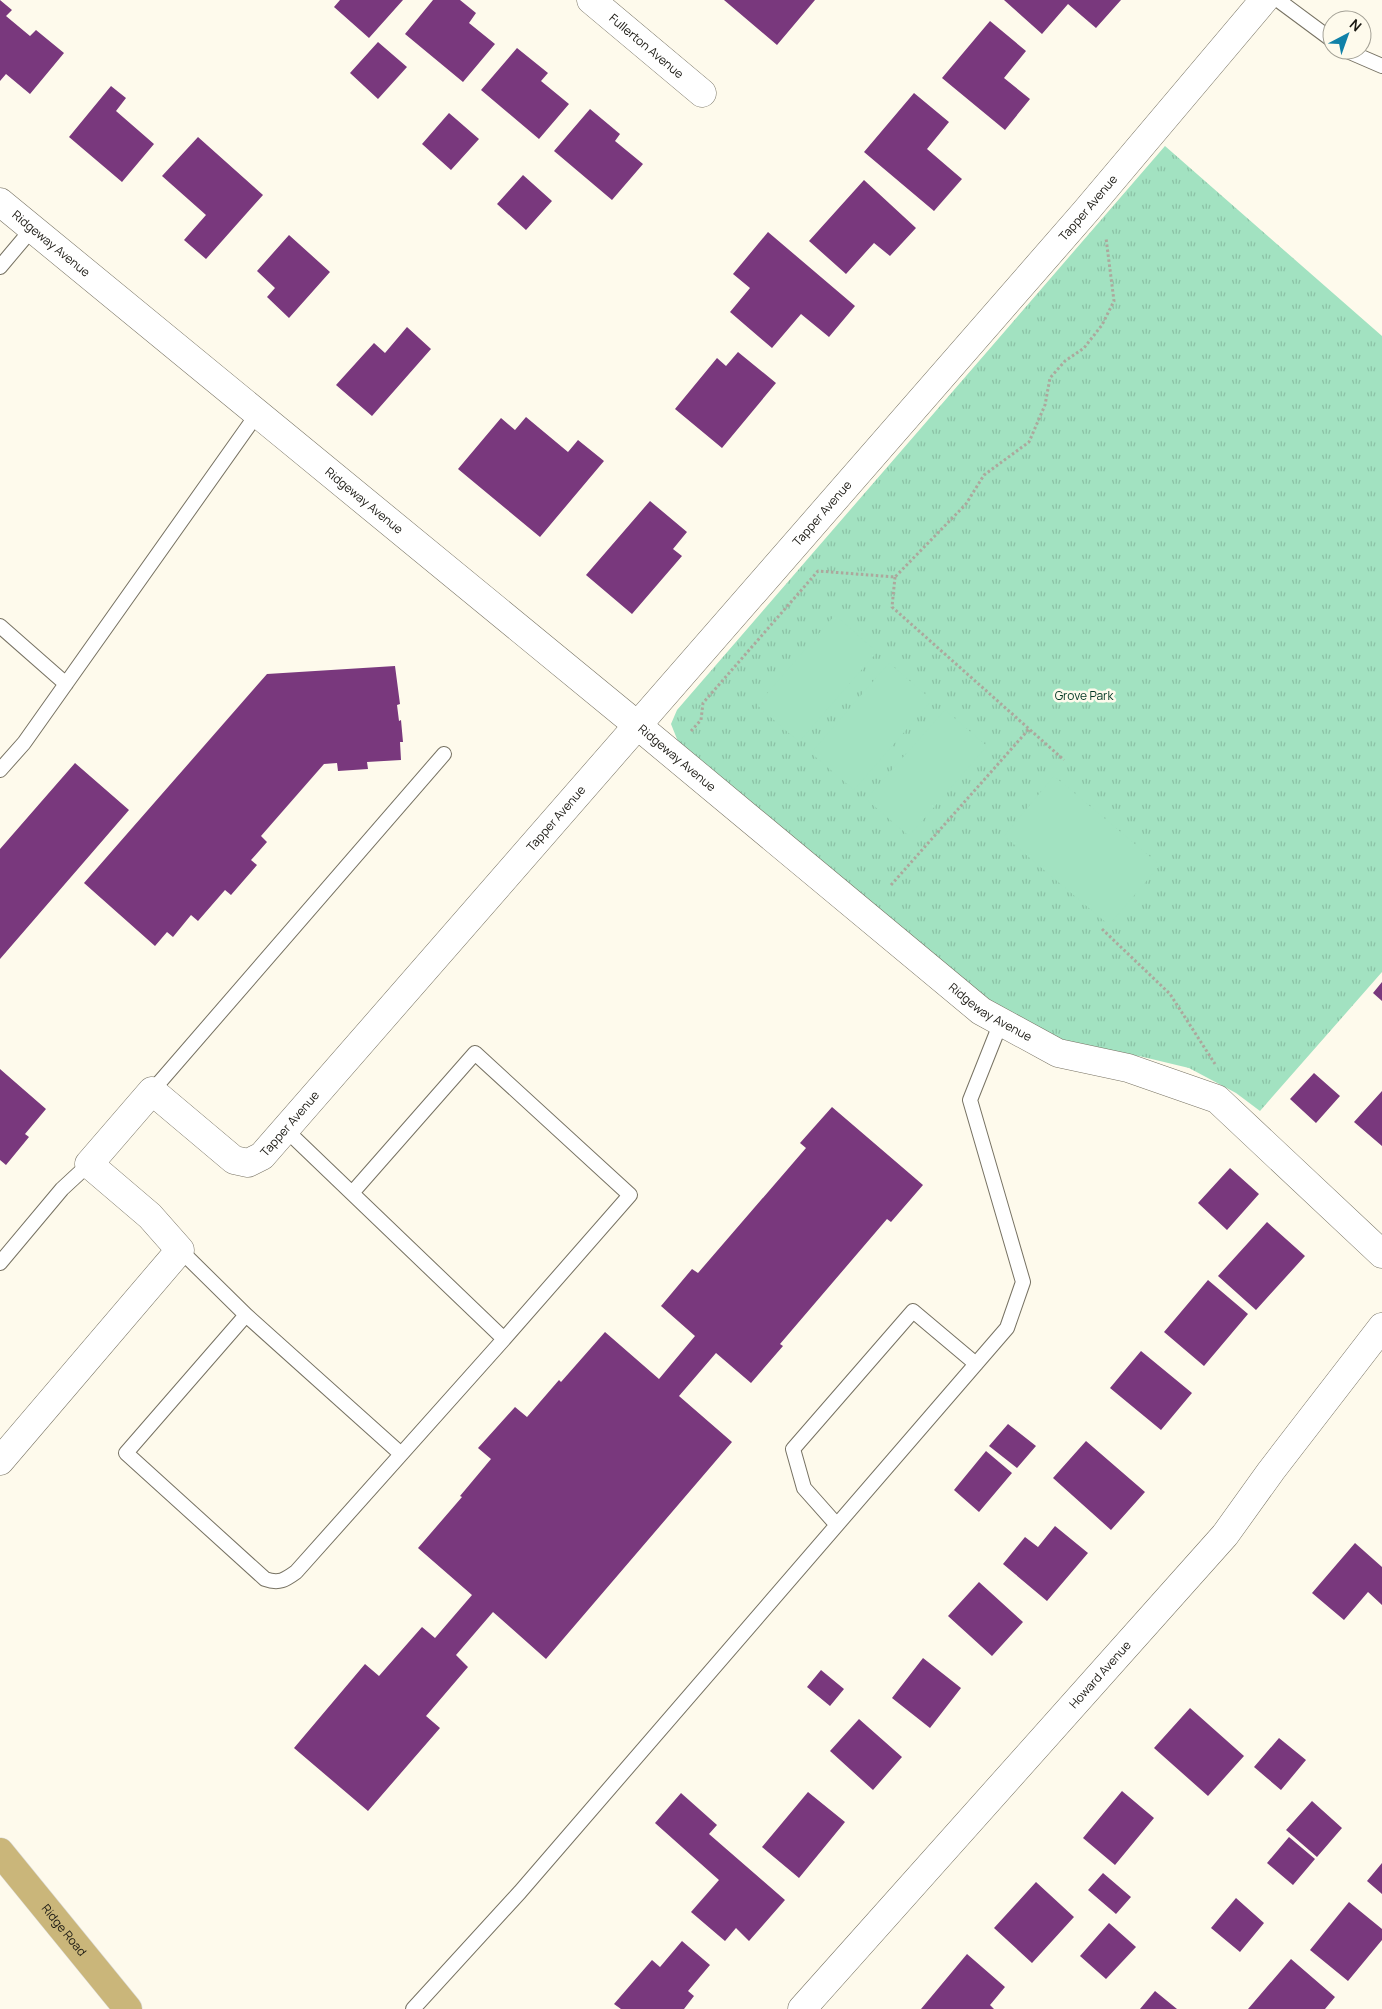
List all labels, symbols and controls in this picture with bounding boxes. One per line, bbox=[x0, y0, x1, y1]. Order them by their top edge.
street label: Fullerton Avenue bbox=[606, 10, 687, 82]
north arrow bbox=[1322, 10, 1372, 60]
text: N bbox=[1346, 14, 1366, 35]
street label: Tapper Avenue bbox=[1055, 171, 1121, 244]
street label: Ridgeway Avenue bbox=[9, 206, 94, 281]
street label: Ridgeway Avenue bbox=[322, 463, 407, 538]
street label: Tapper Avenue bbox=[789, 477, 855, 550]
park label: Grove Park bbox=[1055, 687, 1114, 704]
street label: Ridgeway Avenue bbox=[635, 720, 720, 795]
street label: Tapper Avenue bbox=[522, 782, 589, 855]
street label: Ridgeway Avenue bbox=[945, 979, 1035, 1045]
street label: Tapper Avenue bbox=[256, 1087, 323, 1160]
street label: Howard Avenue bbox=[1065, 1637, 1135, 1712]
street label: Ridge Road bbox=[38, 1900, 91, 1960]

